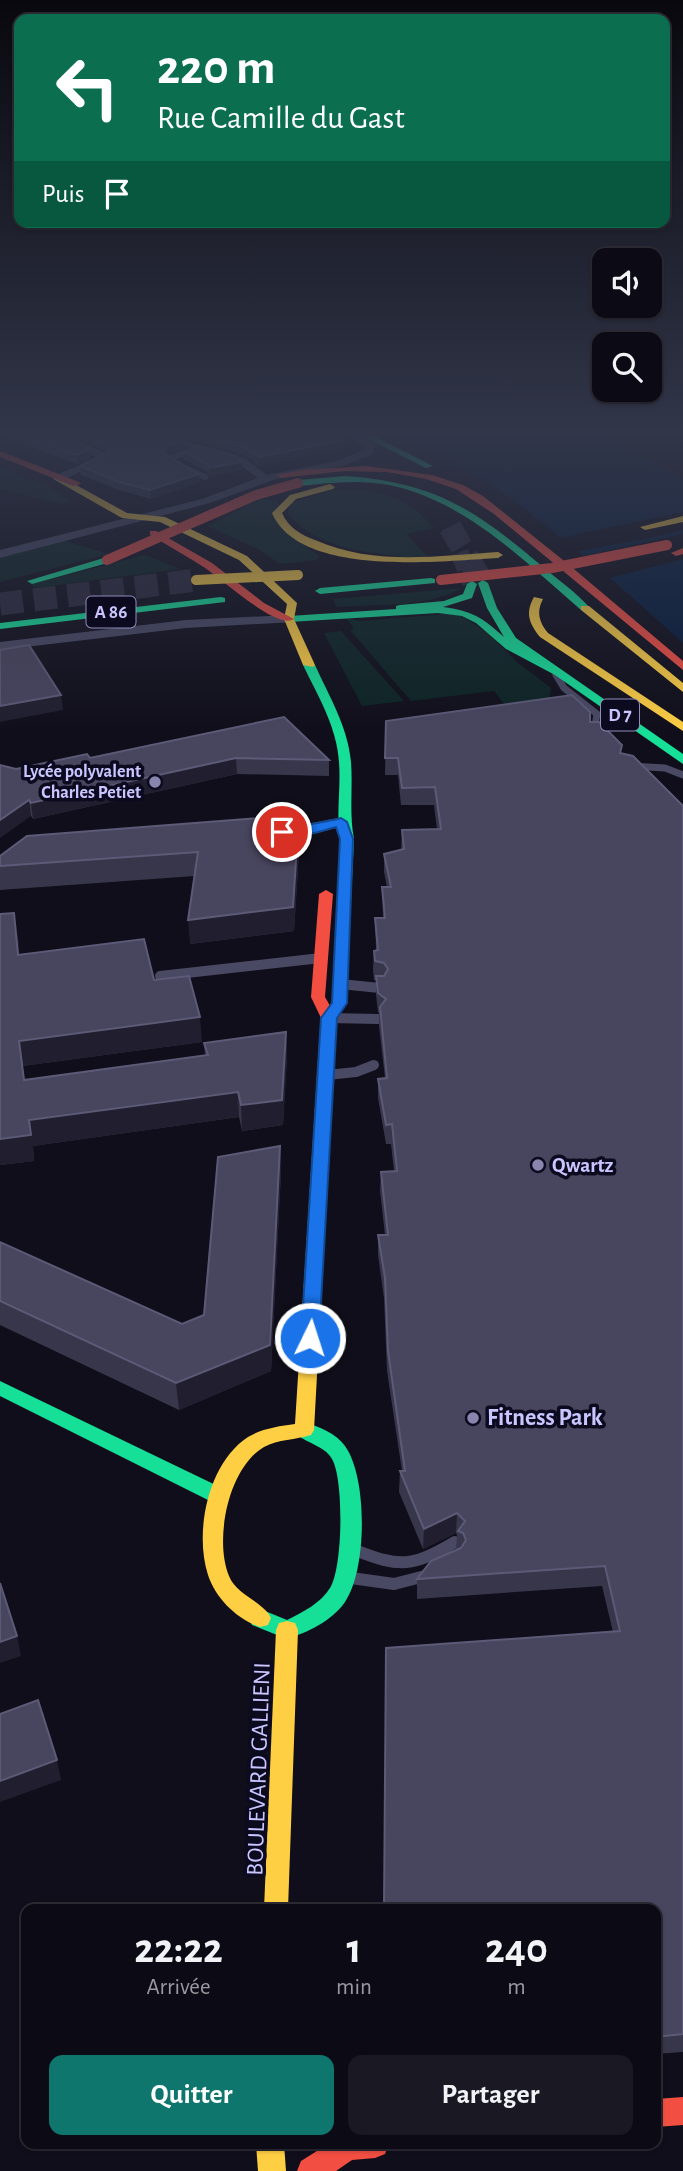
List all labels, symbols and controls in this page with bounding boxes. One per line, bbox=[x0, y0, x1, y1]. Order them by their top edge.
icon: left bbox=[42, 42, 133, 133]
text: 220 m bbox=[157, 44, 276, 93]
text: Rue Camille du Gast bbox=[157, 102, 405, 134]
icon: arrive bbox=[98, 175, 136, 213]
text: Puis bbox=[42, 181, 84, 207]
map controls bbox=[592, 248, 662, 402]
button: sound bbox=[592, 248, 662, 318]
button: search bbox=[592, 332, 662, 402]
road number: A 86 bbox=[86, 596, 136, 628]
road number: D 7 bbox=[601, 700, 639, 730]
place label: Lycée polyvalent Charles Petiet bbox=[23, 763, 141, 802]
marker: Lycée polyvalent Charles Petiet bbox=[147, 774, 163, 790]
pin bbox=[252, 802, 312, 862]
icon: arrive bbox=[263, 813, 301, 851]
place label: Qwartz bbox=[552, 1155, 614, 1177]
marker: Qwartz bbox=[530, 1157, 546, 1173]
position arrow bbox=[273, 1301, 347, 1375]
place label: Fitness Park bbox=[487, 1406, 603, 1430]
marker: Fitness Park bbox=[465, 1410, 481, 1426]
street label: BOULEVARD GALLIENI bbox=[243, 1662, 275, 1876]
text: 22:22 bbox=[134, 1928, 223, 1970]
text: 1 bbox=[346, 1928, 362, 1970]
text: 240 bbox=[485, 1928, 548, 1970]
text: Arrivée bbox=[146, 1976, 211, 1999]
text: min bbox=[336, 1976, 372, 1999]
text: m bbox=[507, 1976, 526, 1999]
button: Quitter bbox=[49, 2055, 334, 2135]
button: Partager bbox=[348, 2055, 633, 2135]

